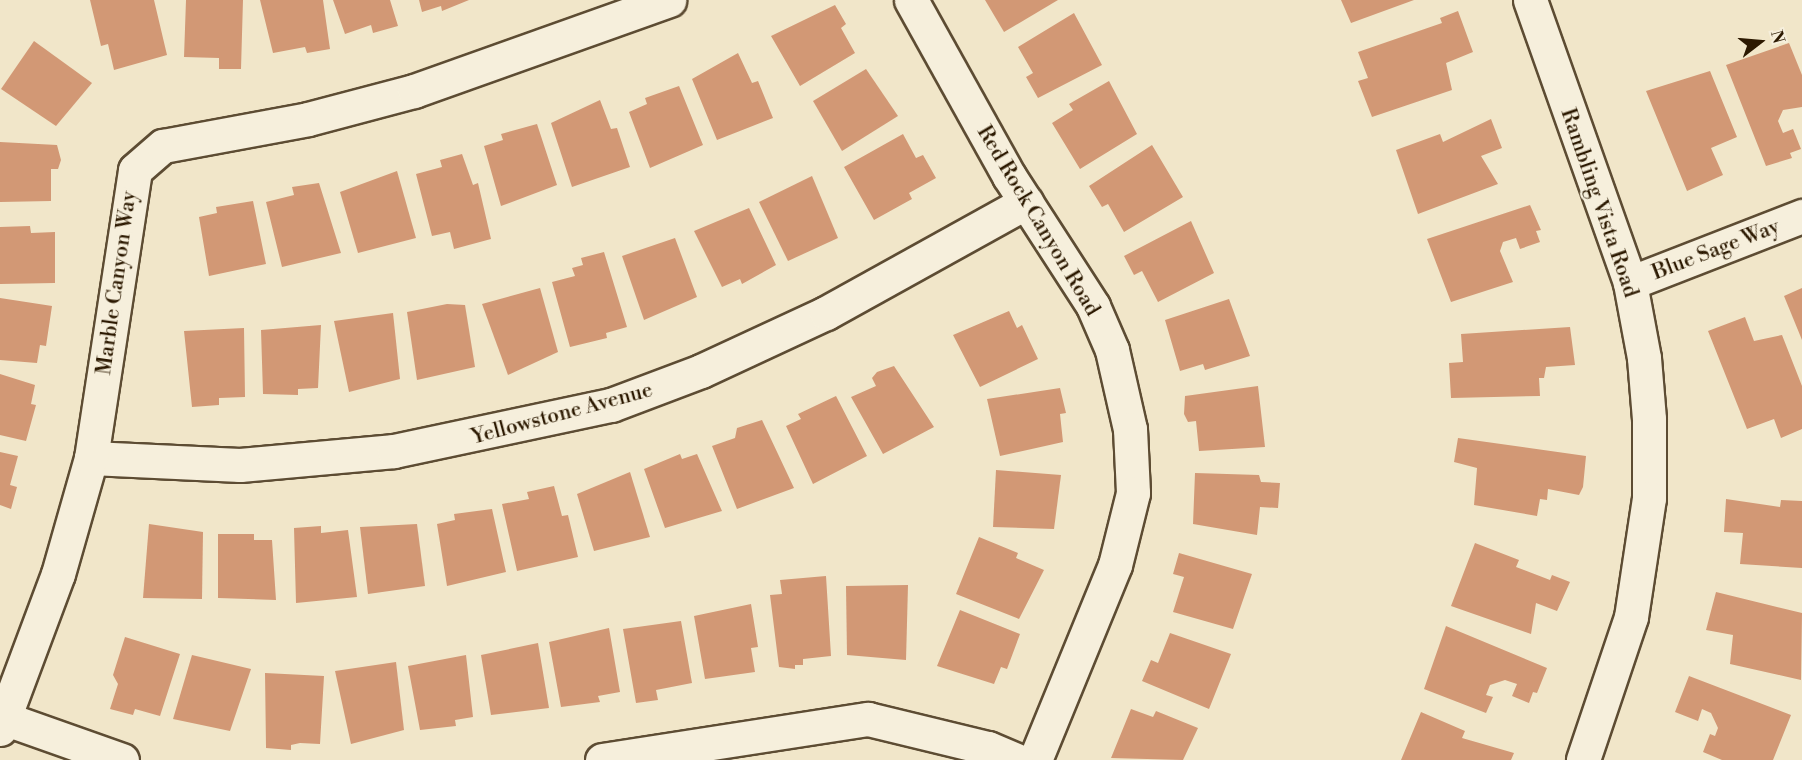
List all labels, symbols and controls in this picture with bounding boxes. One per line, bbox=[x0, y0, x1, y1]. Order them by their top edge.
north arrow bbox=[1730, 12, 1790, 72]
text: N bbox=[1766, 28, 1789, 46]
street label: Rambling Vista Road bbox=[1555, 105, 1643, 301]
street label: Red Rock Canyon Road bbox=[971, 121, 1105, 321]
street label: Marble Canyon Way bbox=[92, 189, 142, 377]
street label: Blue Sage Way bbox=[1649, 214, 1783, 286]
street label: Yellowstone Avenue bbox=[469, 378, 655, 450]

